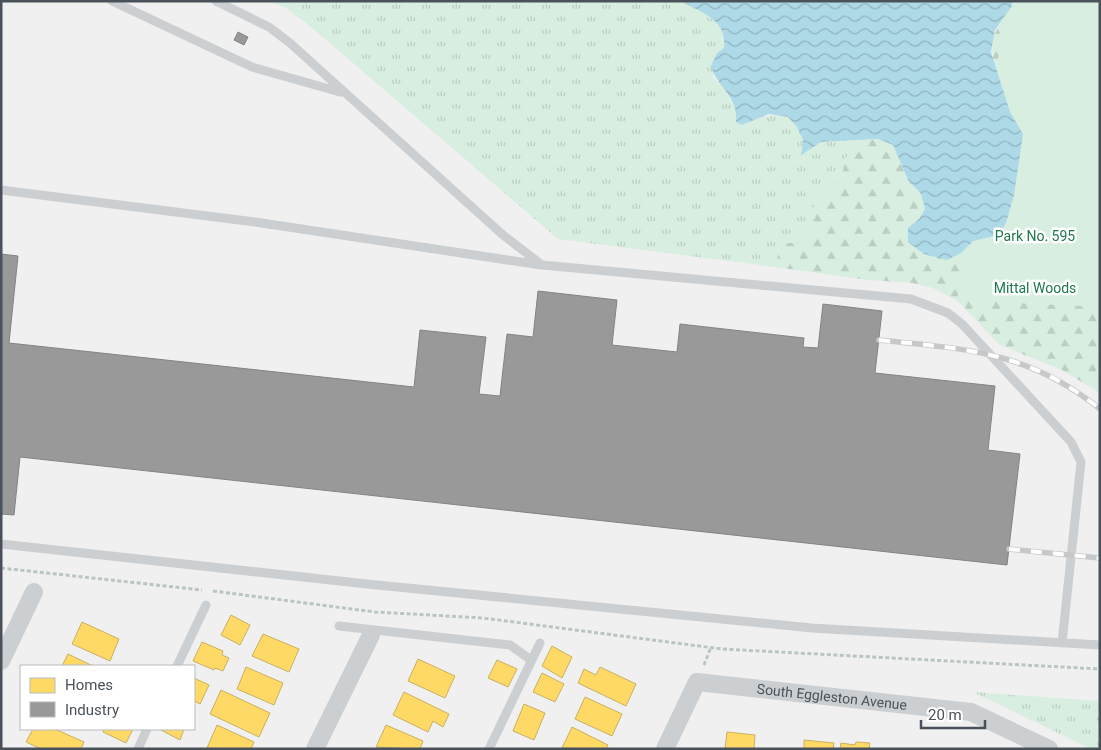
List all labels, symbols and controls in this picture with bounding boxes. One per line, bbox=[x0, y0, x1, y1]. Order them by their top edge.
park label: Park No. 595 bbox=[995, 228, 1075, 244]
park label: Mittal Woods bbox=[994, 280, 1076, 296]
legend bbox=[20, 665, 195, 730]
text: Homes bbox=[65, 676, 113, 694]
street label: South Eggleston Avenue bbox=[756, 681, 908, 713]
scale bar bbox=[921, 698, 985, 730]
text: Industry bbox=[65, 701, 119, 719]
text: 20 m bbox=[928, 706, 962, 724]

